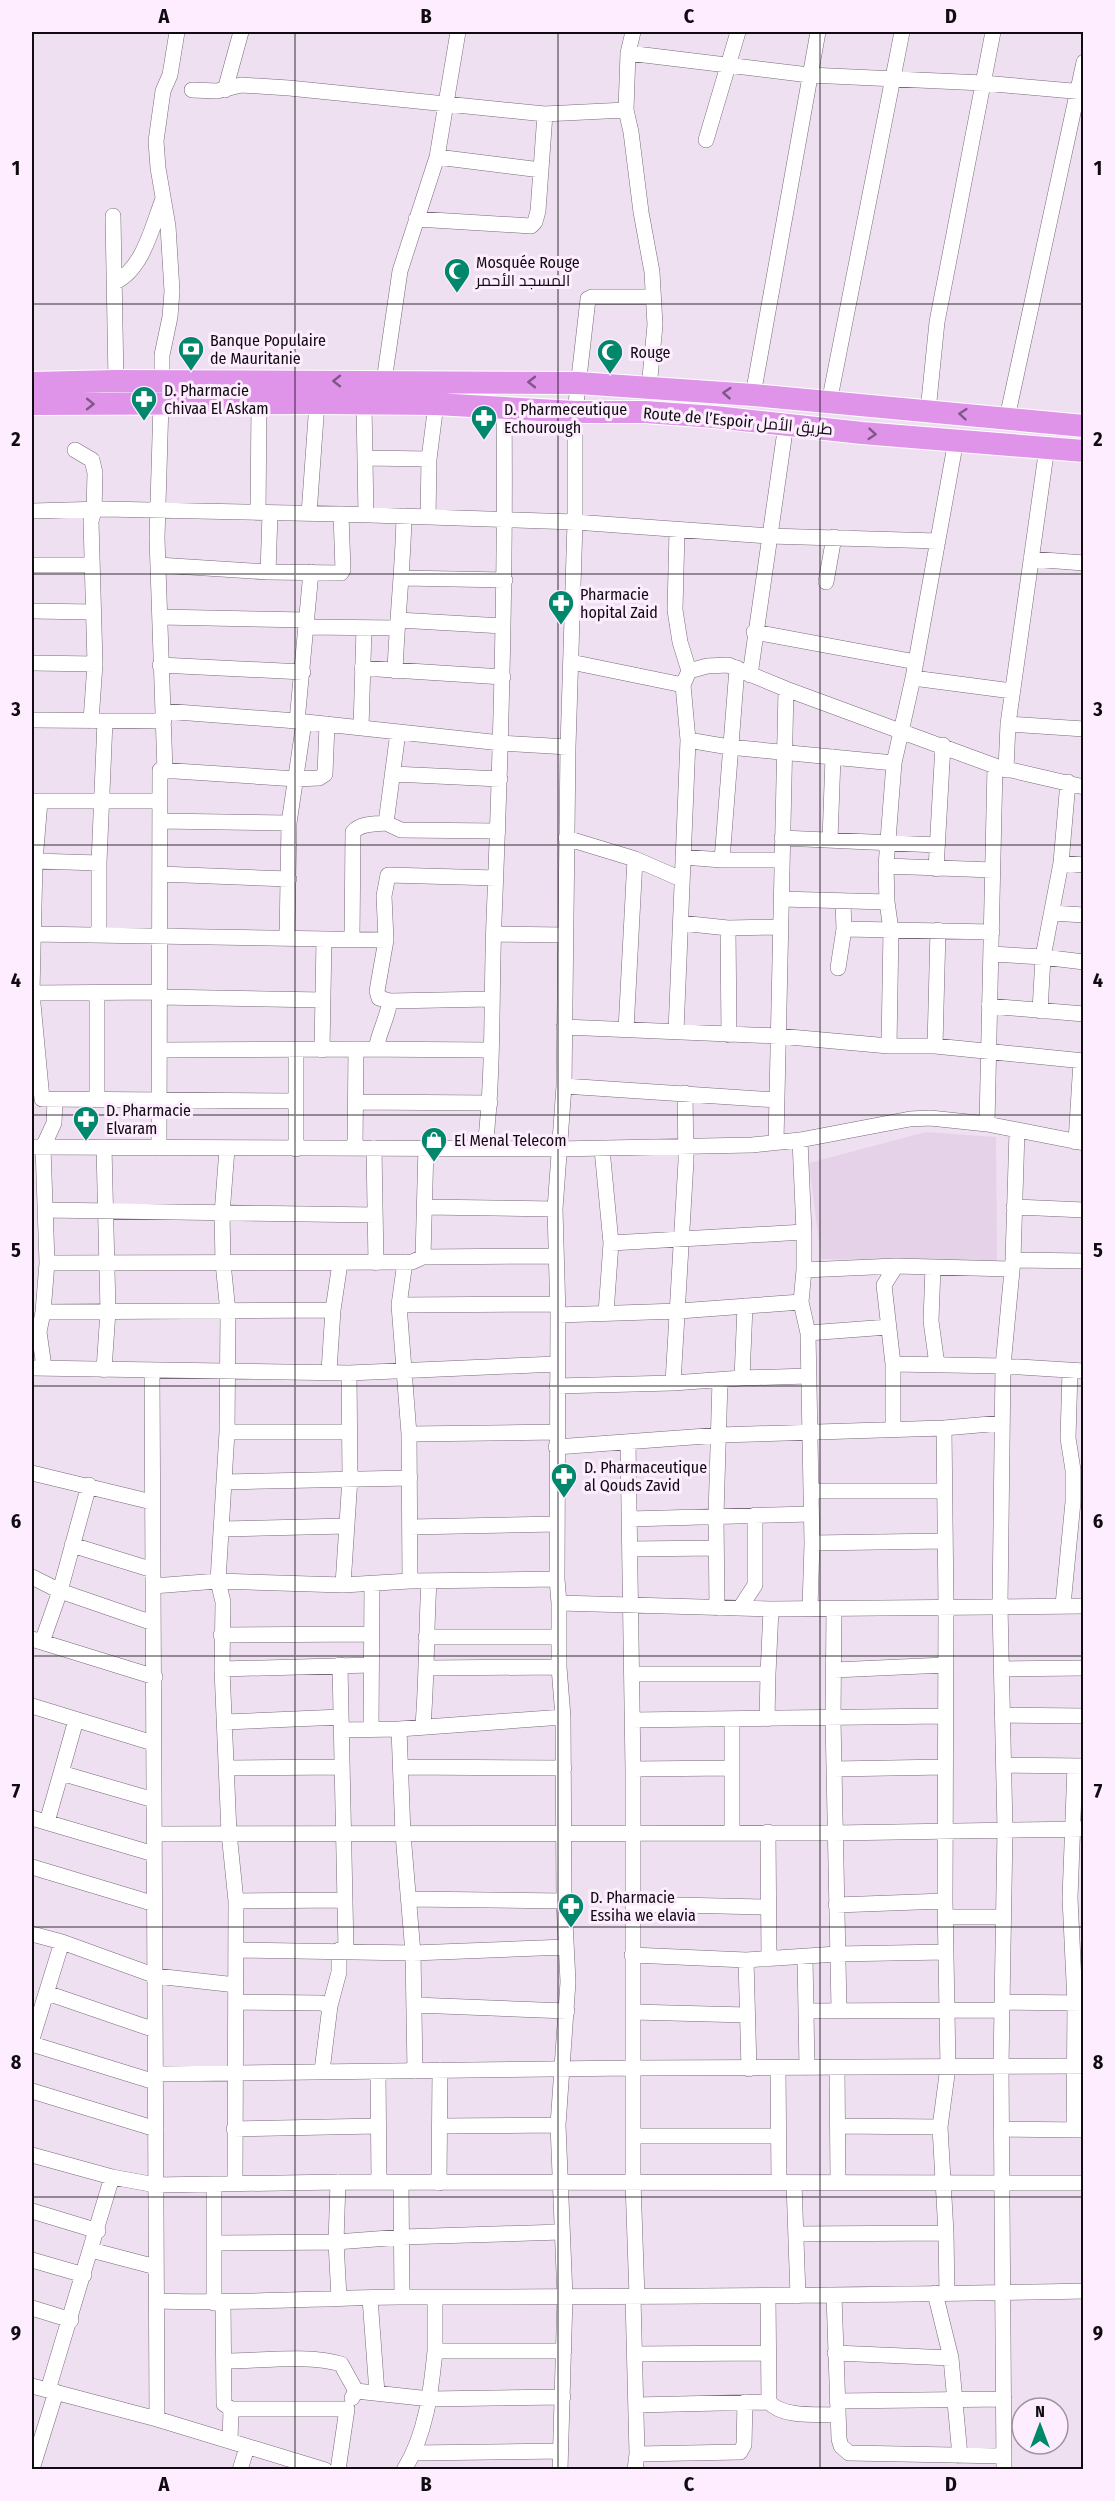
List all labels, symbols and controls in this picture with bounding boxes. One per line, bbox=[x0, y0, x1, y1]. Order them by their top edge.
text: A bbox=[158, 4, 171, 28]
text: B bbox=[420, 4, 432, 28]
text: C bbox=[684, 4, 695, 28]
text: D bbox=[945, 4, 957, 28]
text: 1 bbox=[12, 156, 20, 180]
text: 1 bbox=[1094, 156, 1102, 180]
place label: Mosquée Rouge المسجد الأحمر bbox=[475, 253, 580, 290]
mosque icon: Mosquée Rouge المسجد الأحمر bbox=[442, 256, 472, 294]
place label: Banque Populaire de Mauritanie bbox=[210, 331, 326, 368]
bank icon: Banque Populaire de Mauritanie bbox=[176, 334, 206, 372]
mosque icon: Rouge bbox=[595, 337, 625, 375]
place label: Rouge bbox=[630, 343, 671, 362]
one-way arrow bbox=[332, 375, 341, 387]
one-way arrow bbox=[527, 376, 536, 388]
place label: D. Pharmacie Chivaa El Askam bbox=[164, 381, 269, 418]
pharmacy icon: D. Pharmacie Chivaa El Askam bbox=[129, 384, 159, 422]
one-way arrow bbox=[722, 387, 731, 400]
one-way arrow bbox=[85, 398, 94, 410]
place label: D. Pharmeceutique Echourough bbox=[504, 400, 627, 437]
pharmacy icon: D. Pharmeceutique Echourough bbox=[469, 403, 499, 441]
street label: Route de l’Espoir طريق الأمل bbox=[642, 403, 834, 440]
one-way arrow bbox=[958, 408, 967, 421]
text: 2 bbox=[10, 427, 21, 451]
one-way arrow bbox=[867, 427, 876, 440]
text: 2 bbox=[1092, 427, 1103, 451]
place label: Pharmacie hopital Zaid bbox=[580, 585, 658, 622]
pharmacy icon: Pharmacie hopital Zaid bbox=[546, 588, 576, 626]
text: 3 bbox=[10, 697, 21, 721]
text: 3 bbox=[1092, 697, 1103, 721]
text: 4 bbox=[11, 968, 21, 992]
text: 4 bbox=[1093, 968, 1103, 992]
place label: D. Pharmacie Elvaram bbox=[106, 1101, 191, 1138]
pharmacy icon: D. Pharmacie Elvaram bbox=[71, 1104, 101, 1142]
shop icon: El Menal Telecom bbox=[419, 1125, 449, 1163]
place label: El Menal Telecom bbox=[454, 1131, 567, 1150]
text: 5 bbox=[11, 1238, 21, 1262]
text: 5 bbox=[1093, 1238, 1103, 1262]
place label: D. Pharmaceutique al Qouds Zavid bbox=[584, 1458, 707, 1495]
pharmacy icon: D. Pharmaceutique al Qouds Zavid bbox=[549, 1461, 579, 1499]
text: 6 bbox=[11, 1509, 21, 1533]
text: 6 bbox=[1093, 1509, 1103, 1533]
text: 7 bbox=[12, 1779, 21, 1803]
text: 7 bbox=[1094, 1779, 1103, 1803]
place label: D. Pharmacie Essiha we elavia bbox=[590, 1888, 696, 1925]
pharmacy icon: D. Pharmacie Essiha we elavia bbox=[556, 1891, 586, 1929]
text: 8 bbox=[11, 2050, 22, 2074]
text: 8 bbox=[1093, 2050, 1104, 2074]
text: 9 bbox=[11, 2321, 21, 2345]
text: 9 bbox=[1093, 2321, 1103, 2345]
north arrow bbox=[1010, 2396, 1070, 2456]
text: N bbox=[1035, 2402, 1045, 2421]
text: A bbox=[158, 2472, 171, 2496]
text: B bbox=[420, 2472, 432, 2496]
text: C bbox=[684, 2472, 695, 2496]
text: D bbox=[945, 2472, 957, 2496]

